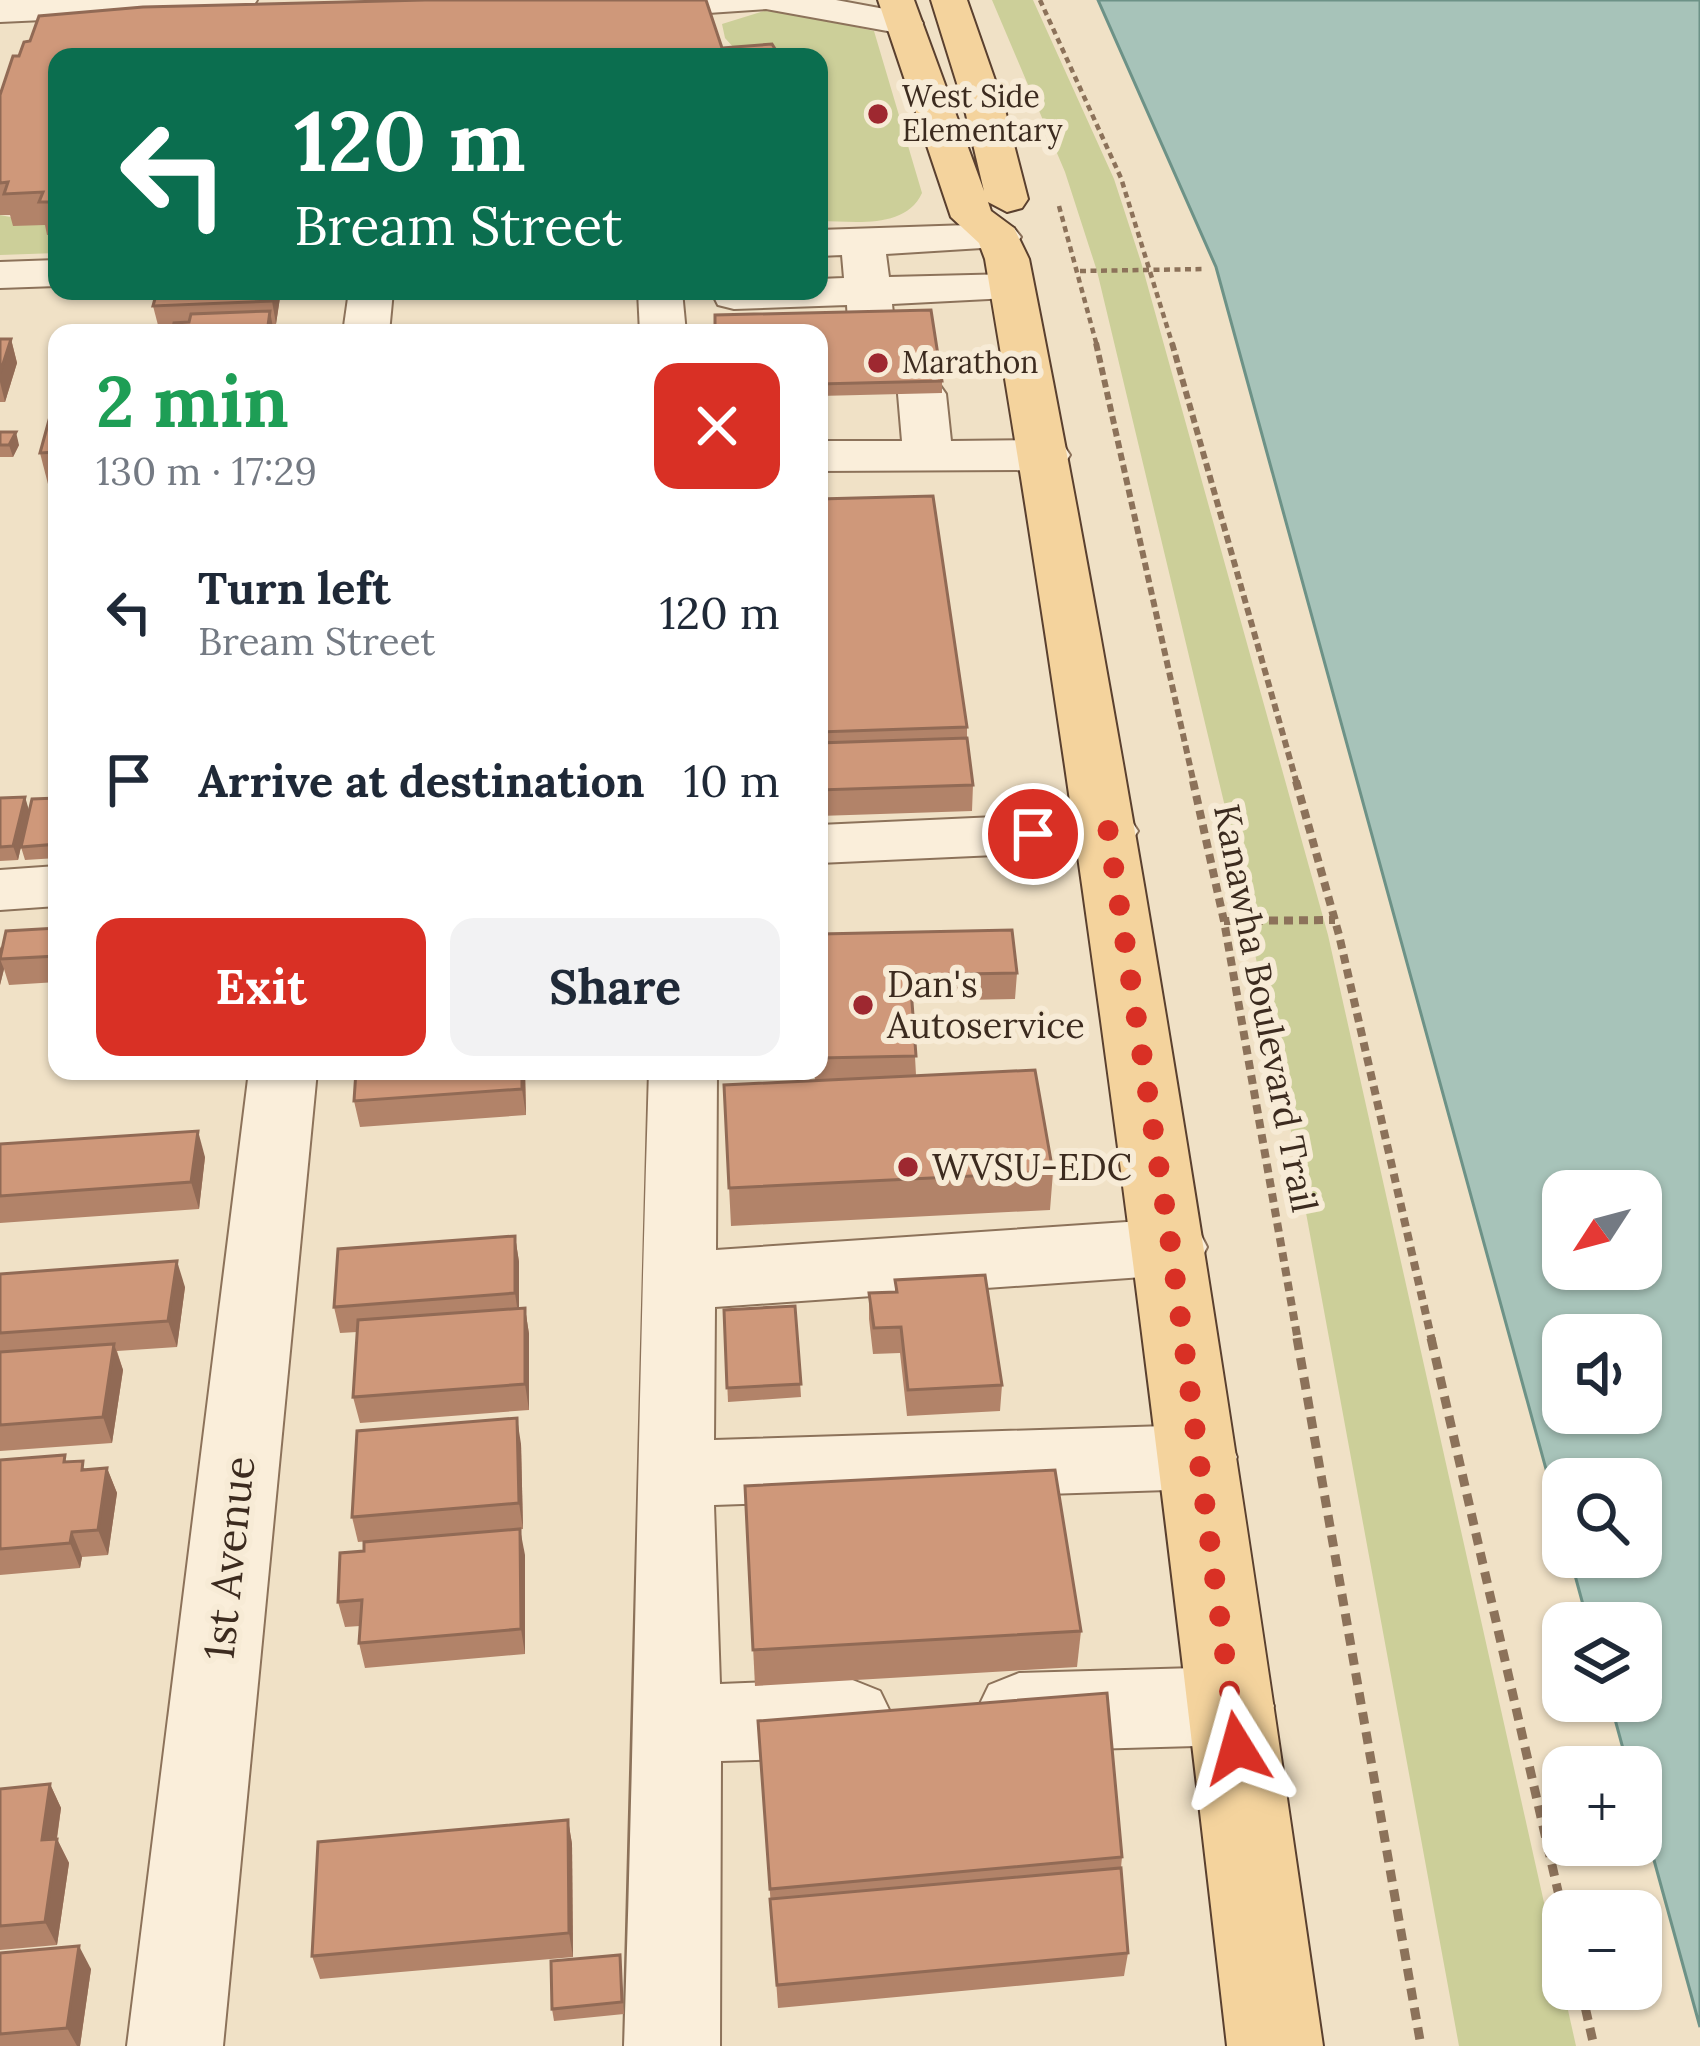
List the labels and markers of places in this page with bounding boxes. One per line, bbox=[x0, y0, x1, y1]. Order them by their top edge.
place label: West Side Elementary bbox=[902, 77, 1063, 150]
marker: West Side Elementary bbox=[865, 101, 891, 127]
place label: Marathon bbox=[902, 343, 1038, 381]
marker: Marathon bbox=[865, 350, 891, 376]
pin bbox=[982, 783, 1084, 885]
place label: Dan's Autoservice bbox=[886, 961, 1085, 1048]
marker: Dan's Autoservice bbox=[850, 992, 876, 1018]
place label: WVSU-EDC bbox=[932, 1144, 1132, 1190]
marker: WVSU-EDC bbox=[895, 1154, 921, 1180]

